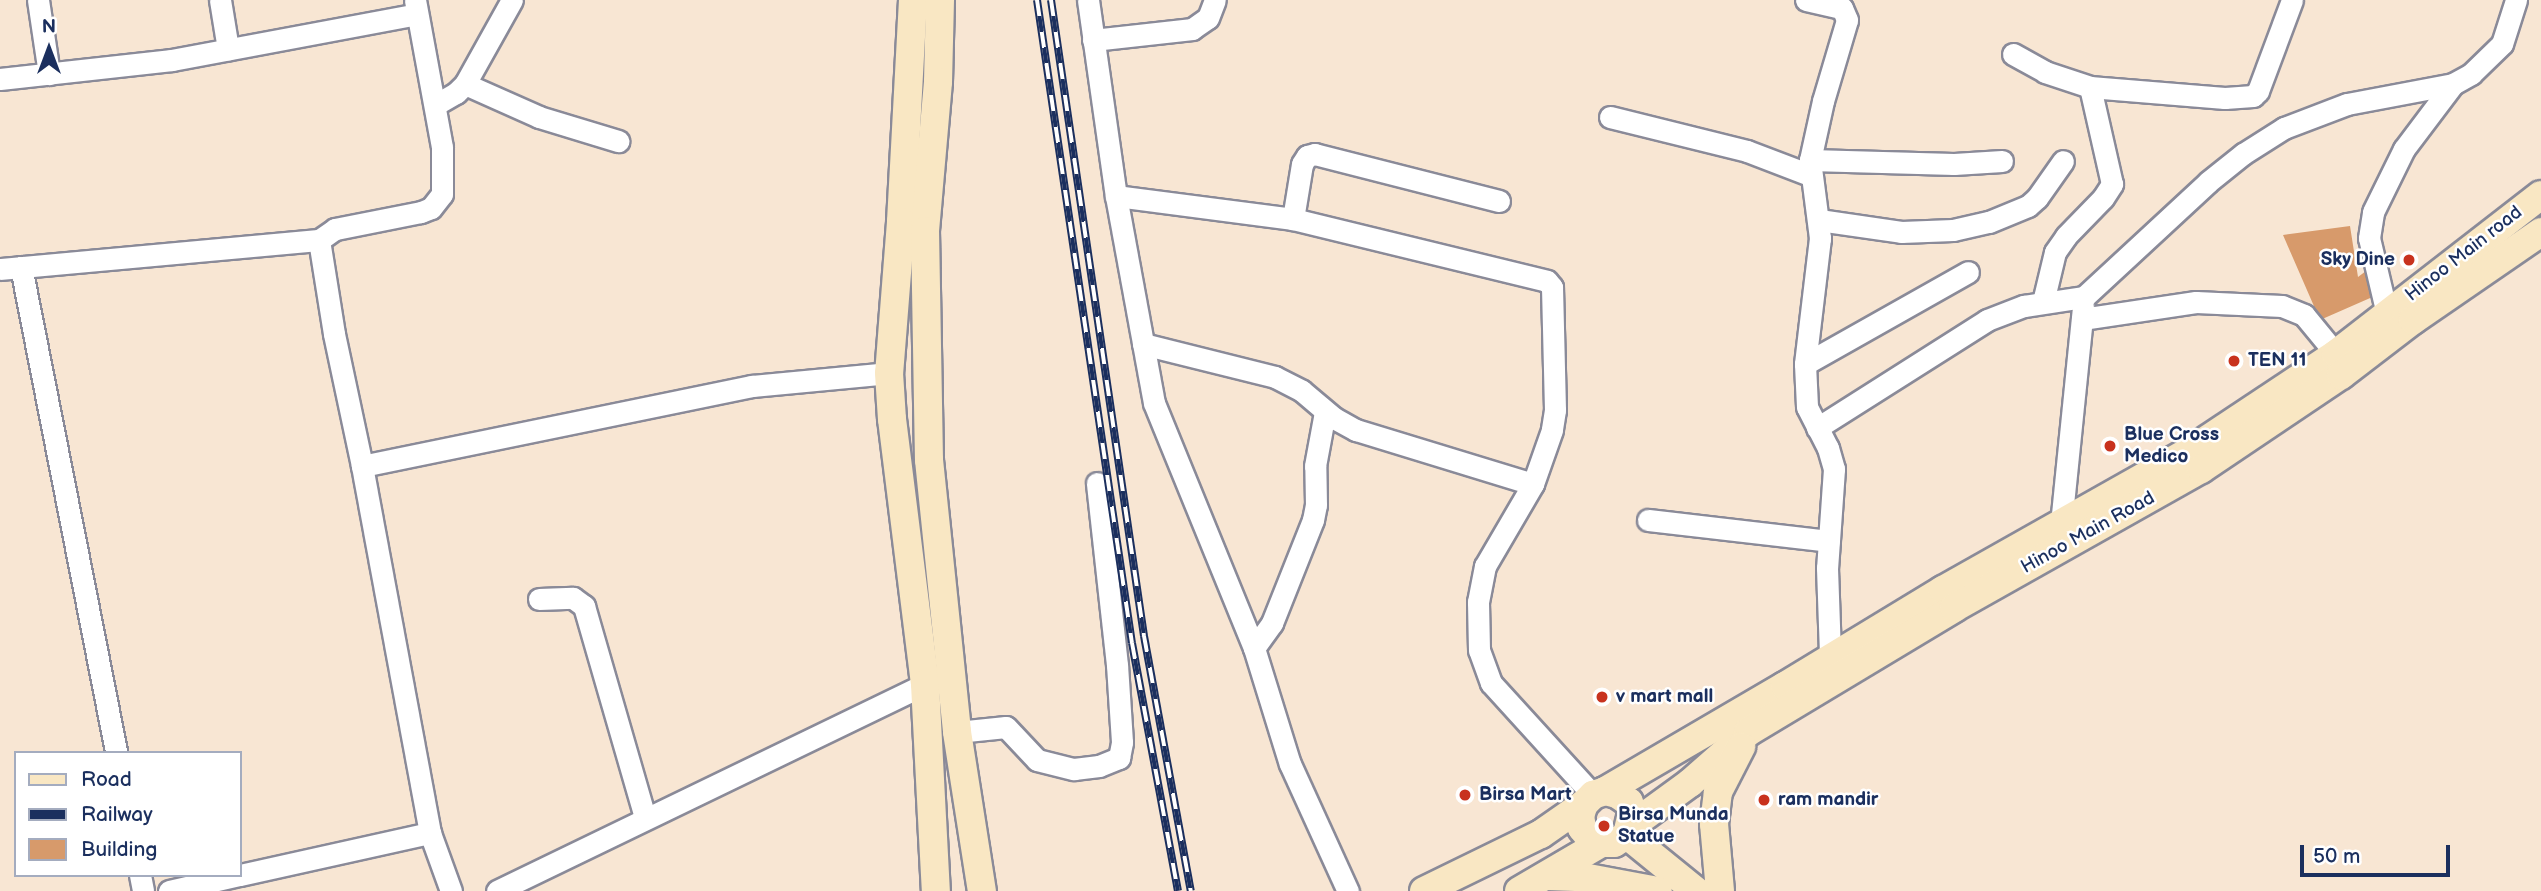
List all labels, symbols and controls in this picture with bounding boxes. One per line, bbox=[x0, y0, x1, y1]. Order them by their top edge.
north arrow bbox=[14, 14, 84, 84]
text: N bbox=[42, 16, 56, 39]
street label: Hinoo Main road bbox=[2401, 201, 2527, 307]
place label: Sky Dine bbox=[2320, 249, 2395, 271]
marker: Sky Dine bbox=[2401, 252, 2417, 268]
place label: TEN 11 bbox=[2248, 350, 2307, 372]
marker: TEN 11 bbox=[2226, 353, 2242, 369]
place label: Blue Cross Medico bbox=[2124, 424, 2219, 468]
marker: Blue Cross Medico bbox=[2102, 438, 2118, 454]
street label: Hinoo Main Road bbox=[2017, 487, 2159, 579]
place label: v mart mall bbox=[1616, 686, 1713, 708]
marker: v mart mall bbox=[1594, 689, 1610, 705]
legend bbox=[14, 751, 242, 877]
text: Road bbox=[81, 767, 132, 792]
place label: Birsa Mart bbox=[1479, 784, 1572, 806]
marker: Birsa Mart bbox=[1457, 787, 1473, 803]
place label: ram mandir bbox=[1778, 789, 1878, 811]
marker: ram mandir bbox=[1756, 792, 1772, 808]
text: Railway bbox=[81, 802, 153, 827]
place label: Birsa Munda Statue bbox=[1618, 804, 1729, 848]
marker: Birsa Munda Statue bbox=[1596, 818, 1612, 834]
scale bar bbox=[2303, 832, 2454, 876]
text: Building bbox=[81, 837, 157, 862]
text: 50 m bbox=[2313, 844, 2360, 869]

